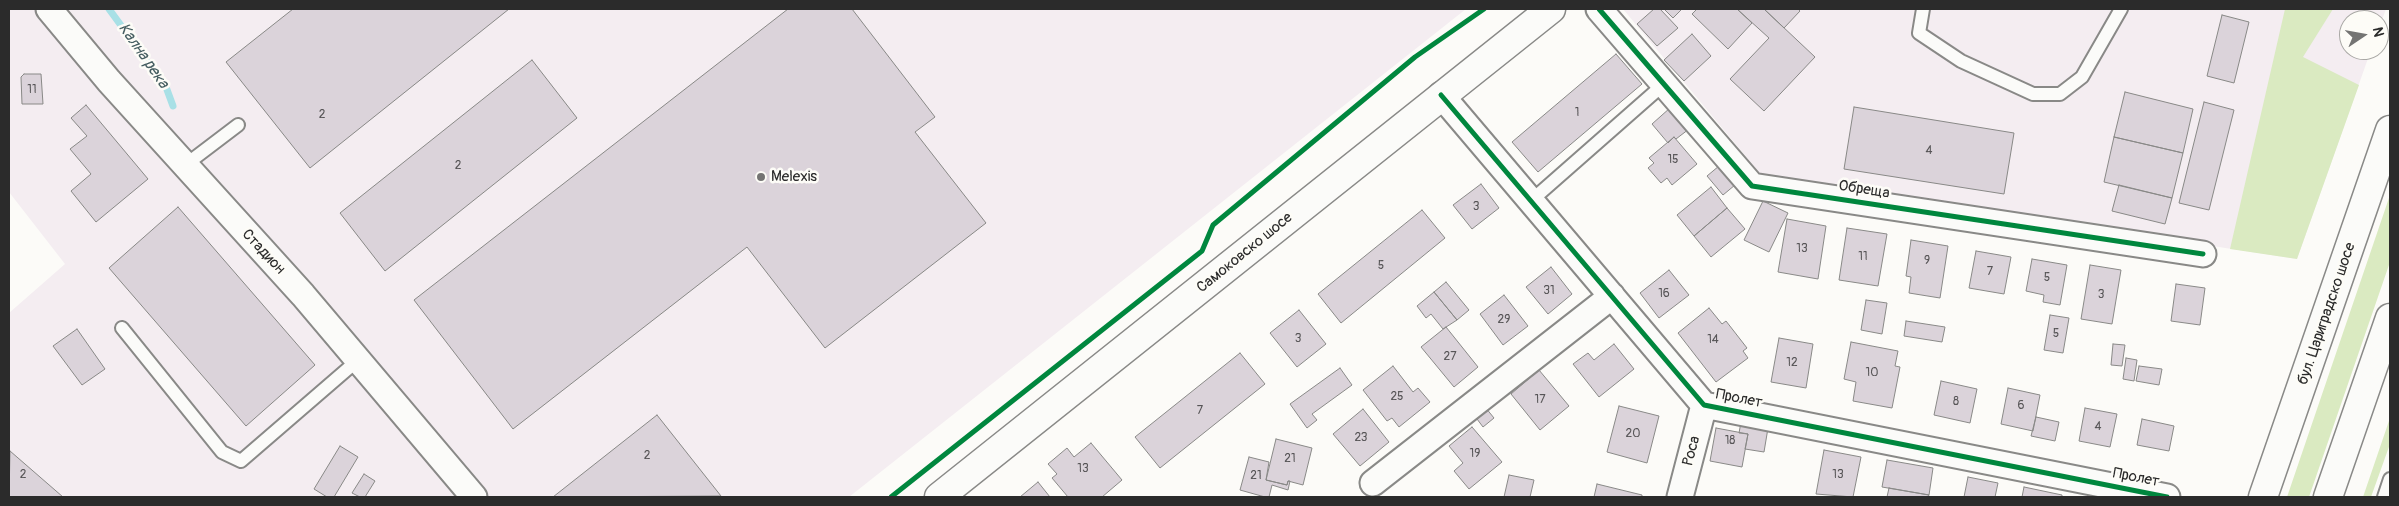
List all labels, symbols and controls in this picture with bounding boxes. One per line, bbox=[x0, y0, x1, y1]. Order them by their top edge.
north arrow bbox=[2339, 10, 2389, 60]
water label: Кална река bbox=[114, 20, 172, 92]
text: N bbox=[2369, 26, 2387, 38]
house number: 11 bbox=[27, 83, 37, 97]
house number: 1 bbox=[1575, 106, 1579, 120]
house number: 2 bbox=[319, 108, 325, 122]
house number: 4 bbox=[1926, 144, 1932, 158]
house number: 15 bbox=[1667, 153, 1679, 167]
house number: 2 bbox=[455, 159, 461, 173]
place label: Мelexis bbox=[771, 168, 817, 186]
marker: Мelexis bbox=[755, 171, 767, 183]
street label: Обреща bbox=[1837, 177, 1891, 203]
house number: 3 bbox=[1473, 200, 1479, 214]
street label: Самоковско шосе bbox=[1194, 209, 1296, 297]
street label: Стадион bbox=[238, 226, 288, 278]
street label: бул. Цариградско шосе bbox=[2294, 240, 2360, 388]
house number: 13 bbox=[1796, 242, 1808, 256]
house number: 11 bbox=[1858, 250, 1868, 264]
house number: 9 bbox=[1924, 254, 1930, 268]
house number: 5 bbox=[1378, 259, 1384, 273]
house number: 7 bbox=[1987, 265, 1993, 279]
house number: 5 bbox=[2044, 271, 2050, 285]
house number: 31 bbox=[1543, 284, 1555, 298]
house number: 16 bbox=[1658, 287, 1670, 301]
house number: 3 bbox=[2098, 288, 2104, 302]
house number: 29 bbox=[1498, 313, 1510, 327]
house number: 5 bbox=[2053, 327, 2059, 341]
house number: 3 bbox=[1295, 332, 1301, 346]
house number: 14 bbox=[1707, 333, 1719, 347]
house number: 27 bbox=[1443, 350, 1457, 364]
house number: 12 bbox=[1786, 356, 1798, 370]
house number: 10 bbox=[1866, 366, 1878, 380]
street label: Пролет bbox=[1714, 386, 1764, 412]
house number: 25 bbox=[1390, 390, 1404, 404]
house number: 17 bbox=[1534, 393, 1546, 407]
house number: 8 bbox=[1953, 395, 1959, 409]
house number: 6 bbox=[2018, 399, 2024, 413]
house number: 7 bbox=[1197, 404, 1203, 418]
house number: 4 bbox=[2095, 420, 2101, 434]
house number: 20 bbox=[1626, 427, 1640, 441]
house number: 23 bbox=[1354, 431, 1368, 445]
street label: Роса bbox=[1679, 434, 1705, 468]
house number: 18 bbox=[1725, 434, 1735, 448]
house number: 19 bbox=[1470, 447, 1480, 461]
house number: 2 bbox=[644, 449, 650, 463]
house number: 21 bbox=[1284, 452, 1296, 466]
house number: 13 bbox=[1077, 462, 1089, 476]
street label: Пролет bbox=[2111, 465, 2161, 491]
house number: 2 bbox=[20, 468, 26, 482]
house number: 13 bbox=[1832, 468, 1844, 482]
house number: 21 bbox=[1250, 469, 1262, 483]

